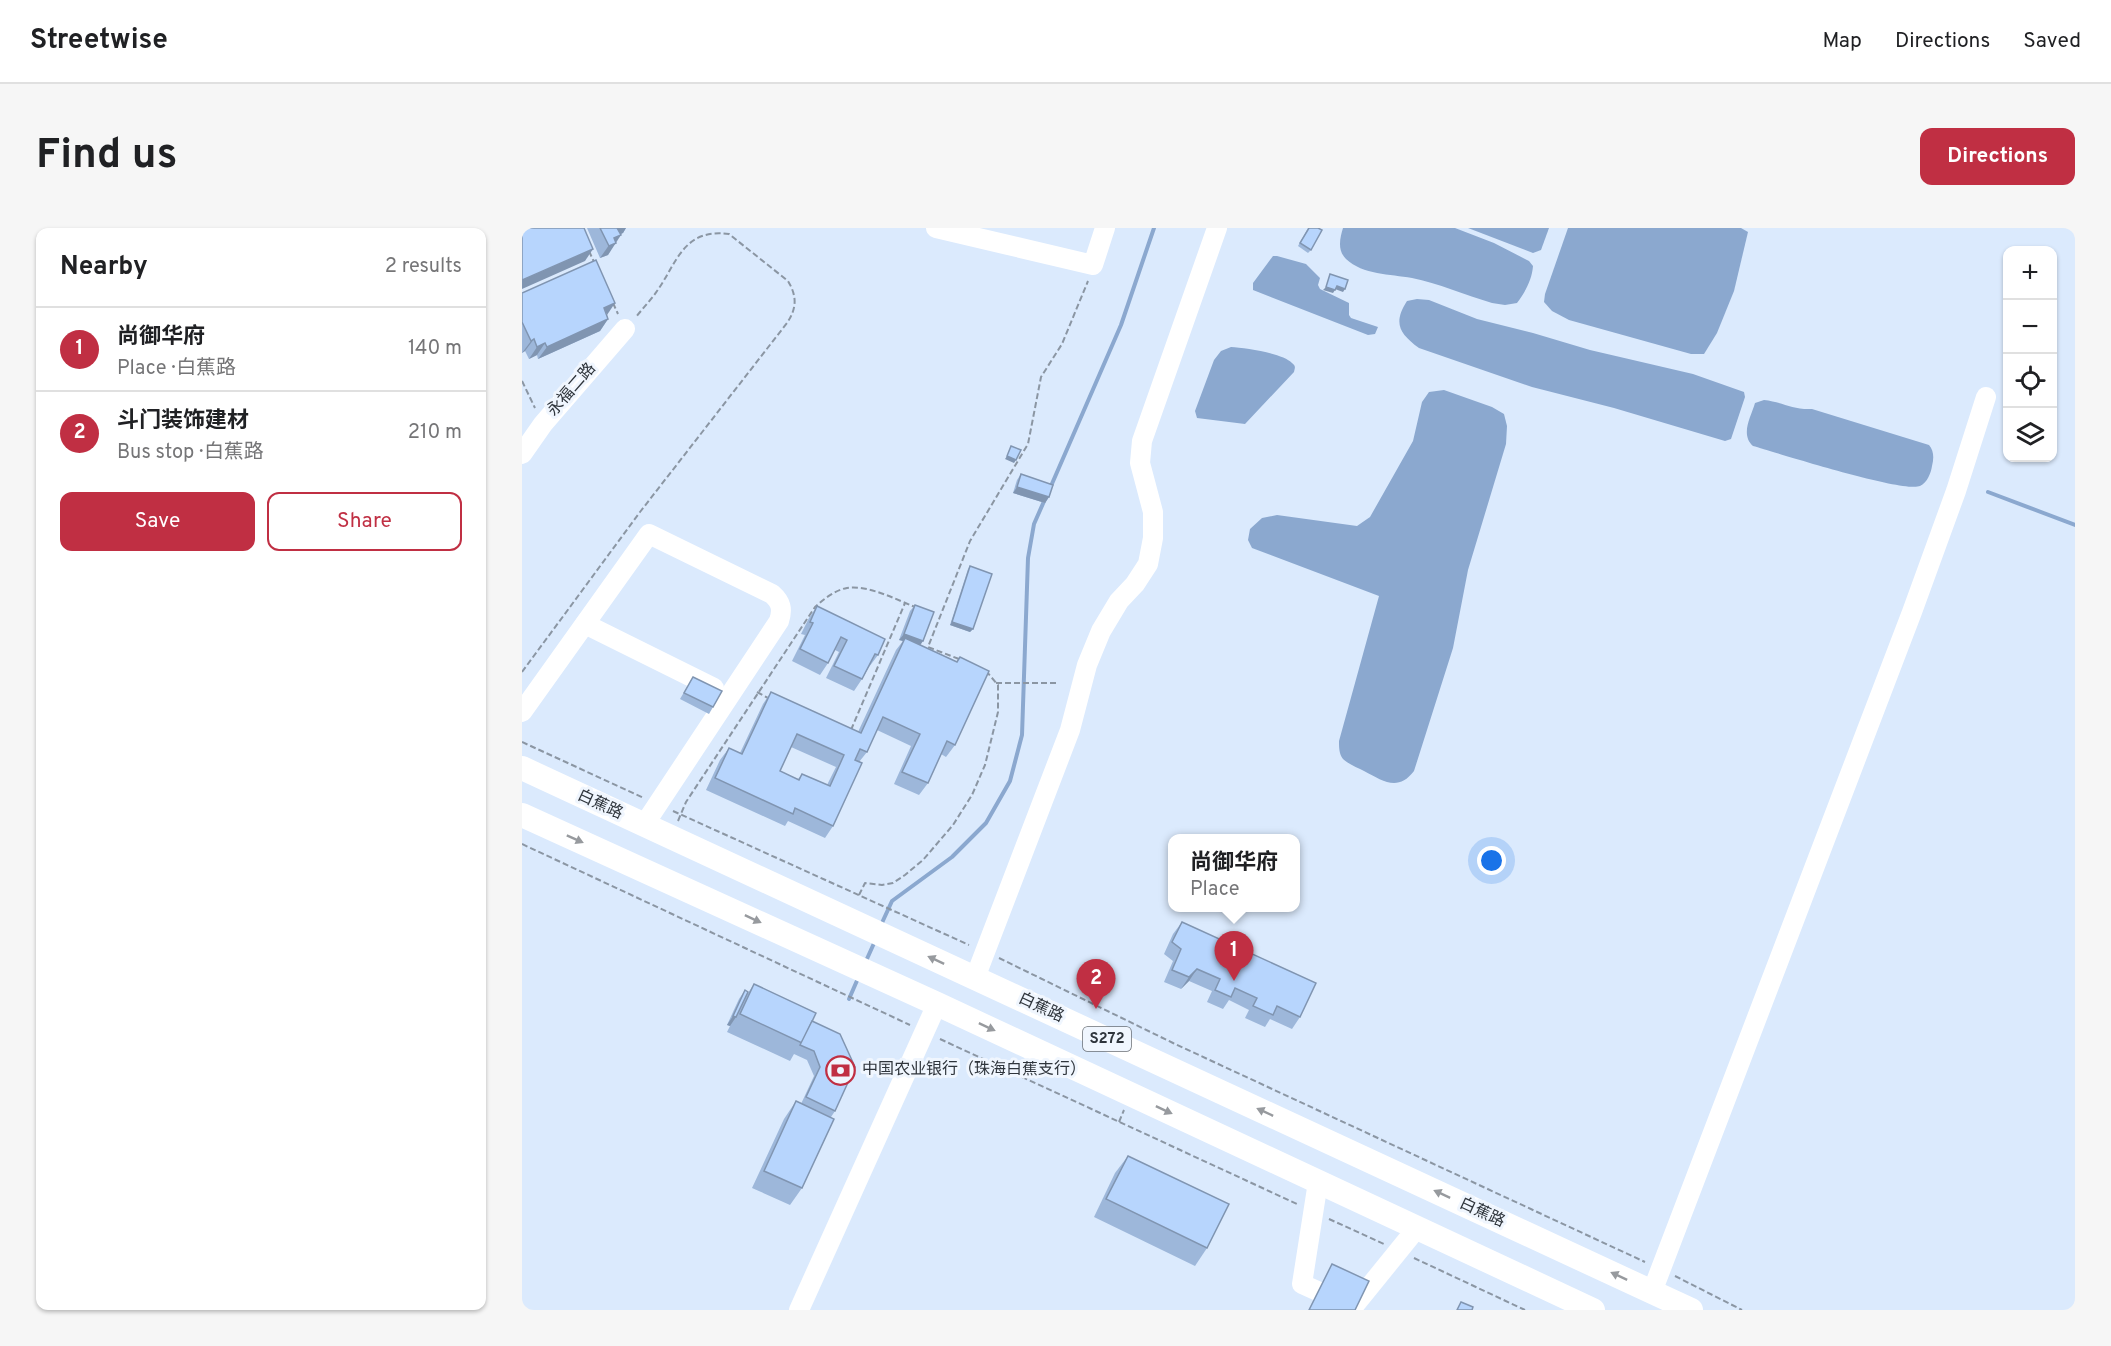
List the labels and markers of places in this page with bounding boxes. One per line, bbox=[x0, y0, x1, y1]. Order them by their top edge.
pin: 1 bbox=[1214, 932, 1254, 981]
pin: 2 bbox=[1076, 960, 1116, 1009]
bank icon: 中国农业银行（珠海白蕉支行） bbox=[825, 1054, 857, 1086]
place label: 中国农业银行（珠海白蕉支行） bbox=[862, 1060, 1086, 1080]

